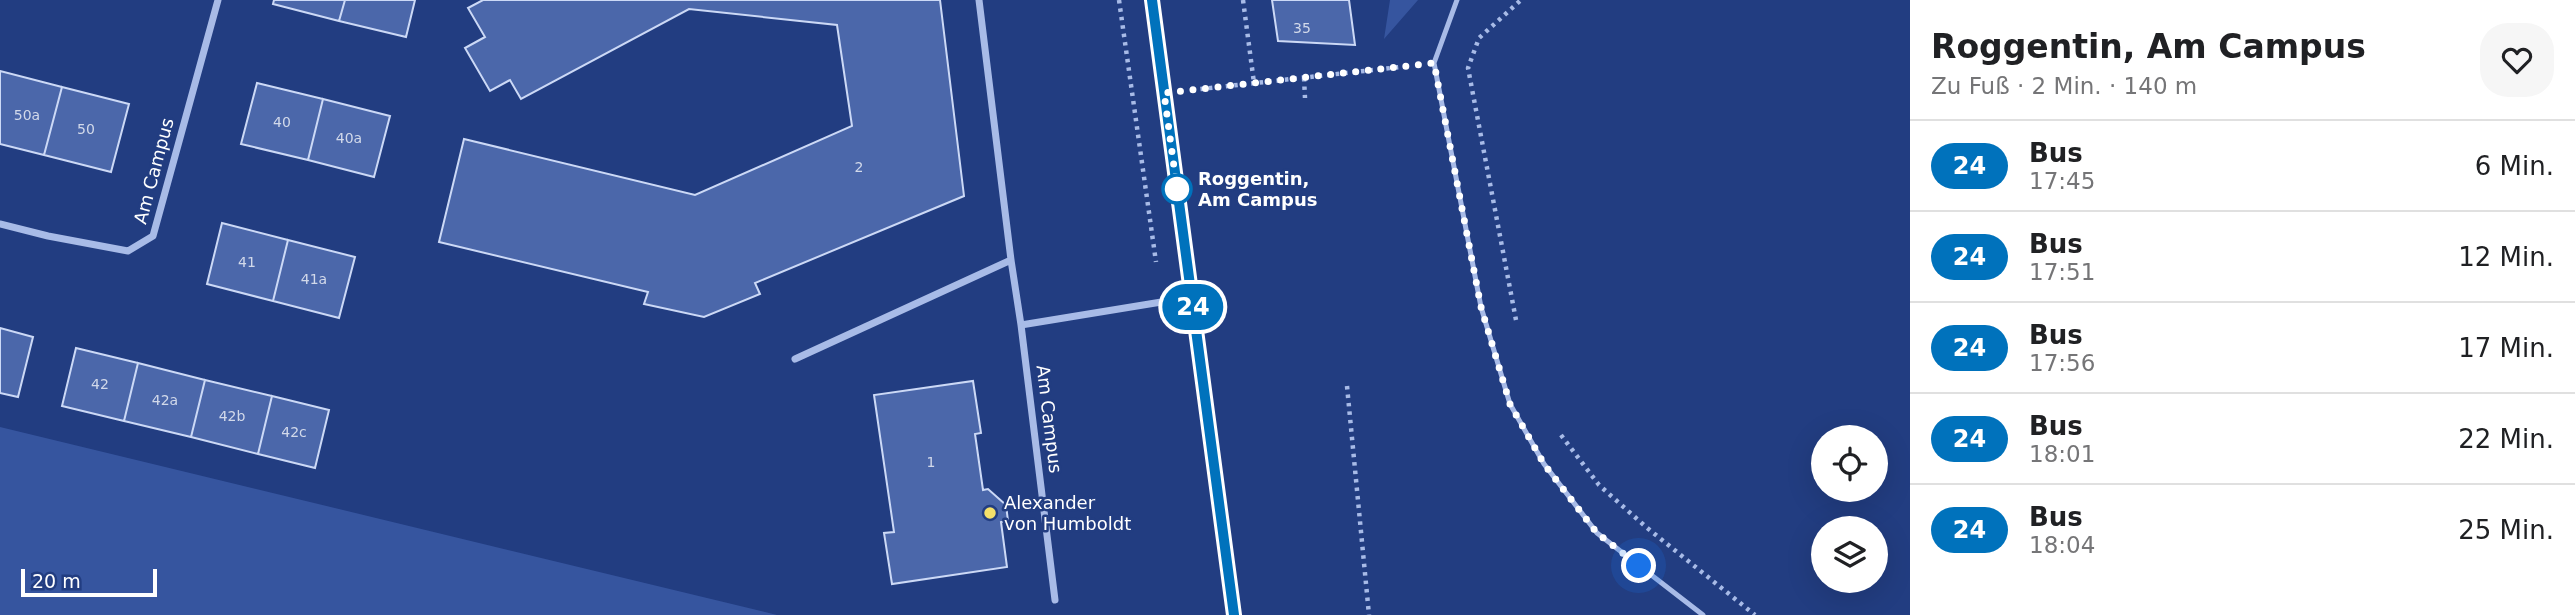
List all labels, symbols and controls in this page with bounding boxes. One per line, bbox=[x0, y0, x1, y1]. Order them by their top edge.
house number: 35 bbox=[1293, 20, 1311, 36]
button: heart bbox=[2480, 23, 2554, 97]
text: Roggentin, Am Campus bbox=[1931, 27, 2366, 66]
text: Zu Fuß · 2 Min. · 140 m bbox=[1931, 73, 2197, 99]
house number: 50a bbox=[14, 107, 40, 123]
house number: 40 bbox=[273, 114, 291, 130]
street label: Am Campus bbox=[129, 116, 178, 226]
house number: 50 bbox=[77, 121, 95, 137]
house number: 40a bbox=[336, 130, 362, 146]
text: Bus bbox=[2029, 138, 2083, 168]
text: 6 Min. bbox=[2475, 151, 2554, 181]
text: 24 bbox=[1953, 152, 1986, 180]
house number: 2 bbox=[855, 159, 863, 175]
place label: Roggentin, Am Campus bbox=[1198, 168, 1317, 210]
text: 17:45 bbox=[2029, 168, 2095, 194]
marker: Roggentin, Am Campus bbox=[1162, 174, 1192, 204]
text: Bus bbox=[2029, 229, 2083, 259]
text: 12 Min. bbox=[2458, 242, 2554, 272]
text: 24 bbox=[1953, 243, 1986, 271]
house number: 41 bbox=[238, 254, 256, 270]
text: 17:51 bbox=[2029, 259, 2095, 285]
house number: 41a bbox=[301, 271, 327, 287]
line badge: 24 bbox=[1162, 284, 1224, 330]
text: 24 bbox=[1176, 293, 1210, 321]
text: Bus bbox=[2029, 320, 2083, 350]
text: 17 Min. bbox=[2458, 333, 2554, 363]
text: 24 bbox=[1953, 334, 1986, 362]
text: 17:56 bbox=[2029, 350, 2095, 376]
street label: Am Campus bbox=[1032, 364, 1067, 474]
house number: 42 bbox=[91, 376, 109, 392]
house number: 42a bbox=[152, 392, 178, 408]
house number: 42b bbox=[219, 408, 245, 424]
text: Bus bbox=[2029, 411, 2083, 441]
house number: 42c bbox=[281, 424, 307, 440]
text: 22 Min. bbox=[2458, 424, 2554, 454]
map controls bbox=[1811, 425, 1888, 593]
button: locate bbox=[1811, 425, 1888, 502]
text: 24 bbox=[1953, 425, 1986, 453]
text: 18:01 bbox=[2029, 441, 2095, 467]
house number: 1 bbox=[927, 454, 935, 470]
place label: Alexander von Humboldt bbox=[1004, 492, 1131, 534]
text: Bus bbox=[2029, 502, 2083, 532]
marker: Alexander von Humboldt bbox=[982, 505, 998, 521]
text: 25 Min. bbox=[2458, 515, 2554, 545]
button: layers bbox=[1811, 516, 1888, 593]
text: 24 bbox=[1953, 516, 1986, 544]
text: 18:04 bbox=[2029, 532, 2095, 558]
your location bbox=[1621, 548, 1656, 583]
scale bar bbox=[21, 566, 158, 598]
text: 20 m bbox=[32, 570, 81, 592]

